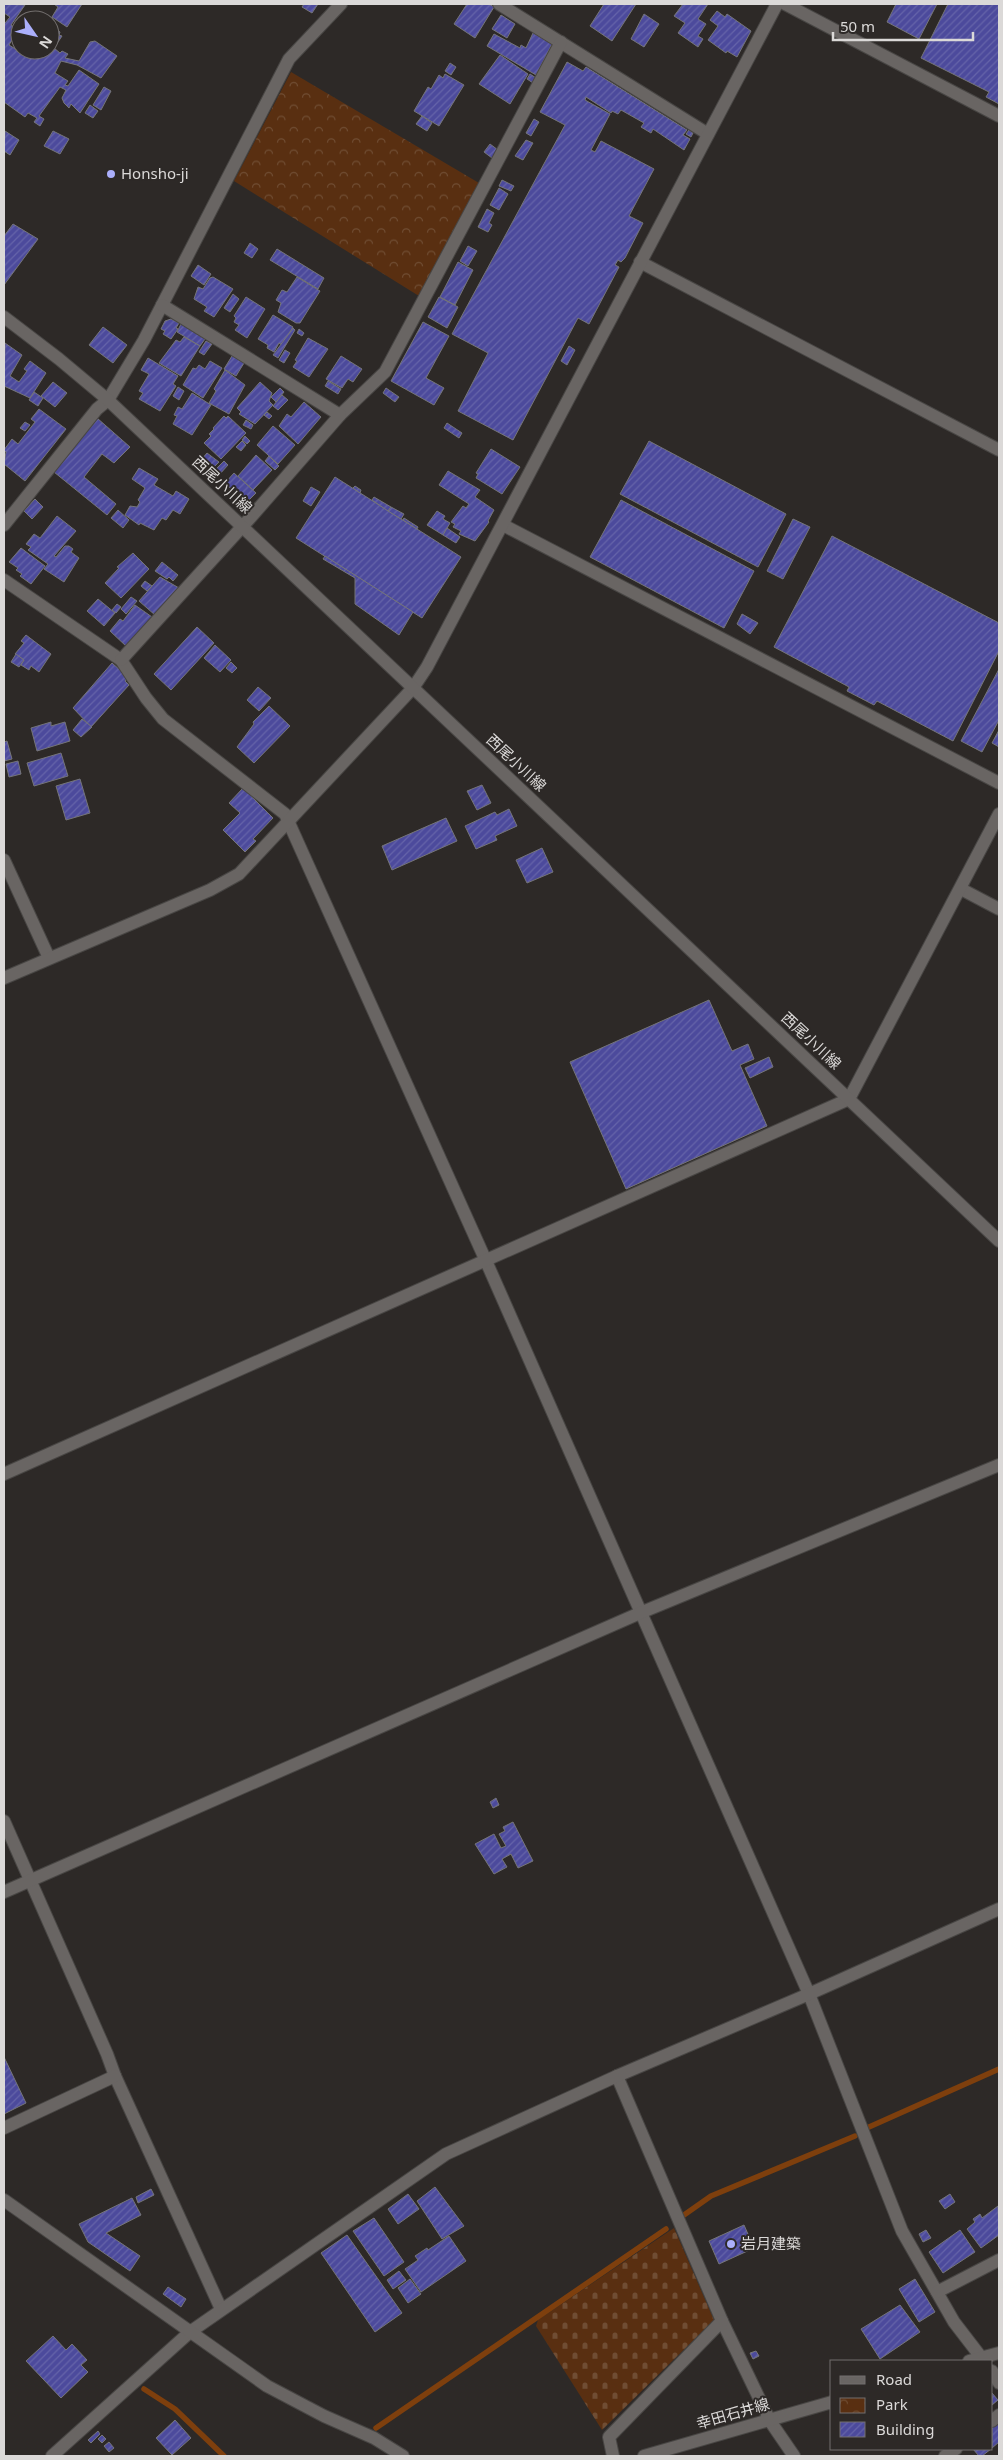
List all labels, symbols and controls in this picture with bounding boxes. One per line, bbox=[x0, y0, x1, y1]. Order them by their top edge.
north arrow bbox=[10, 10, 60, 60]
scale bar bbox=[833, 10, 973, 42]
text: 50 m bbox=[840, 16, 875, 36]
text: N bbox=[35, 33, 57, 53]
place label: Honsho-ji bbox=[121, 163, 189, 183]
marker: Honsho-ji bbox=[105, 168, 117, 180]
street label: 西尾小川線 bbox=[188, 451, 257, 517]
street label: 西尾小川線 bbox=[482, 729, 551, 795]
street label: 西尾小川線 bbox=[777, 1007, 846, 1073]
place label: 岩月建築 bbox=[741, 2233, 801, 2253]
marker: 岩月建築 bbox=[725, 2238, 737, 2250]
legend bbox=[830, 2360, 993, 2450]
text: Road bbox=[876, 2369, 912, 2389]
street label: 幸田石井線 bbox=[694, 2393, 772, 2433]
text: Park bbox=[876, 2394, 908, 2414]
text: Building bbox=[876, 2419, 934, 2439]

